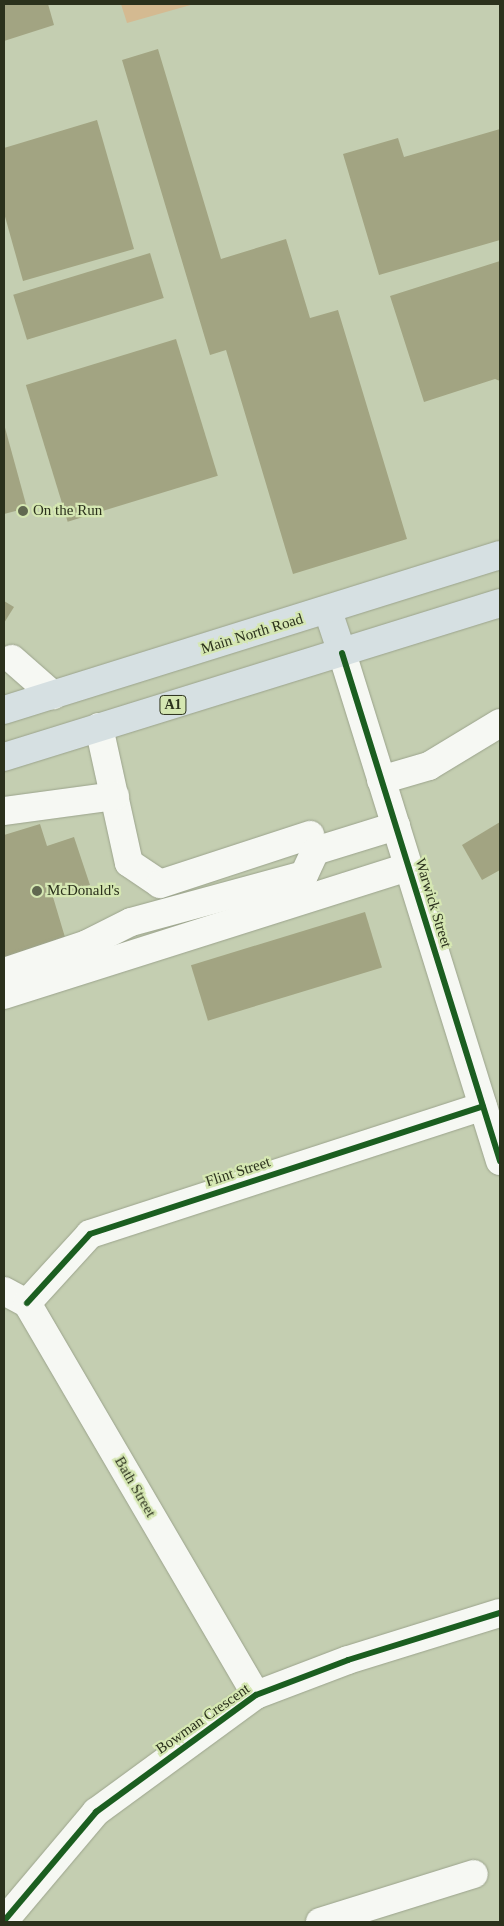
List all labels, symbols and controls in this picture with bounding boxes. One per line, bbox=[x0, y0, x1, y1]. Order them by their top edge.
place label: On the Run bbox=[33, 502, 102, 520]
marker: On the Run bbox=[17, 505, 29, 517]
street label: Main North Road bbox=[199, 610, 305, 658]
road number: A1 bbox=[159, 694, 187, 716]
street label: Warwick Street bbox=[411, 856, 455, 950]
place label: McDonald's bbox=[47, 882, 120, 900]
marker: McDonald's bbox=[31, 885, 43, 897]
street label: Flint Street bbox=[203, 1153, 273, 1191]
street label: Bath Street bbox=[110, 1453, 160, 1521]
street label: Bowman Crescent bbox=[153, 1680, 253, 1758]

